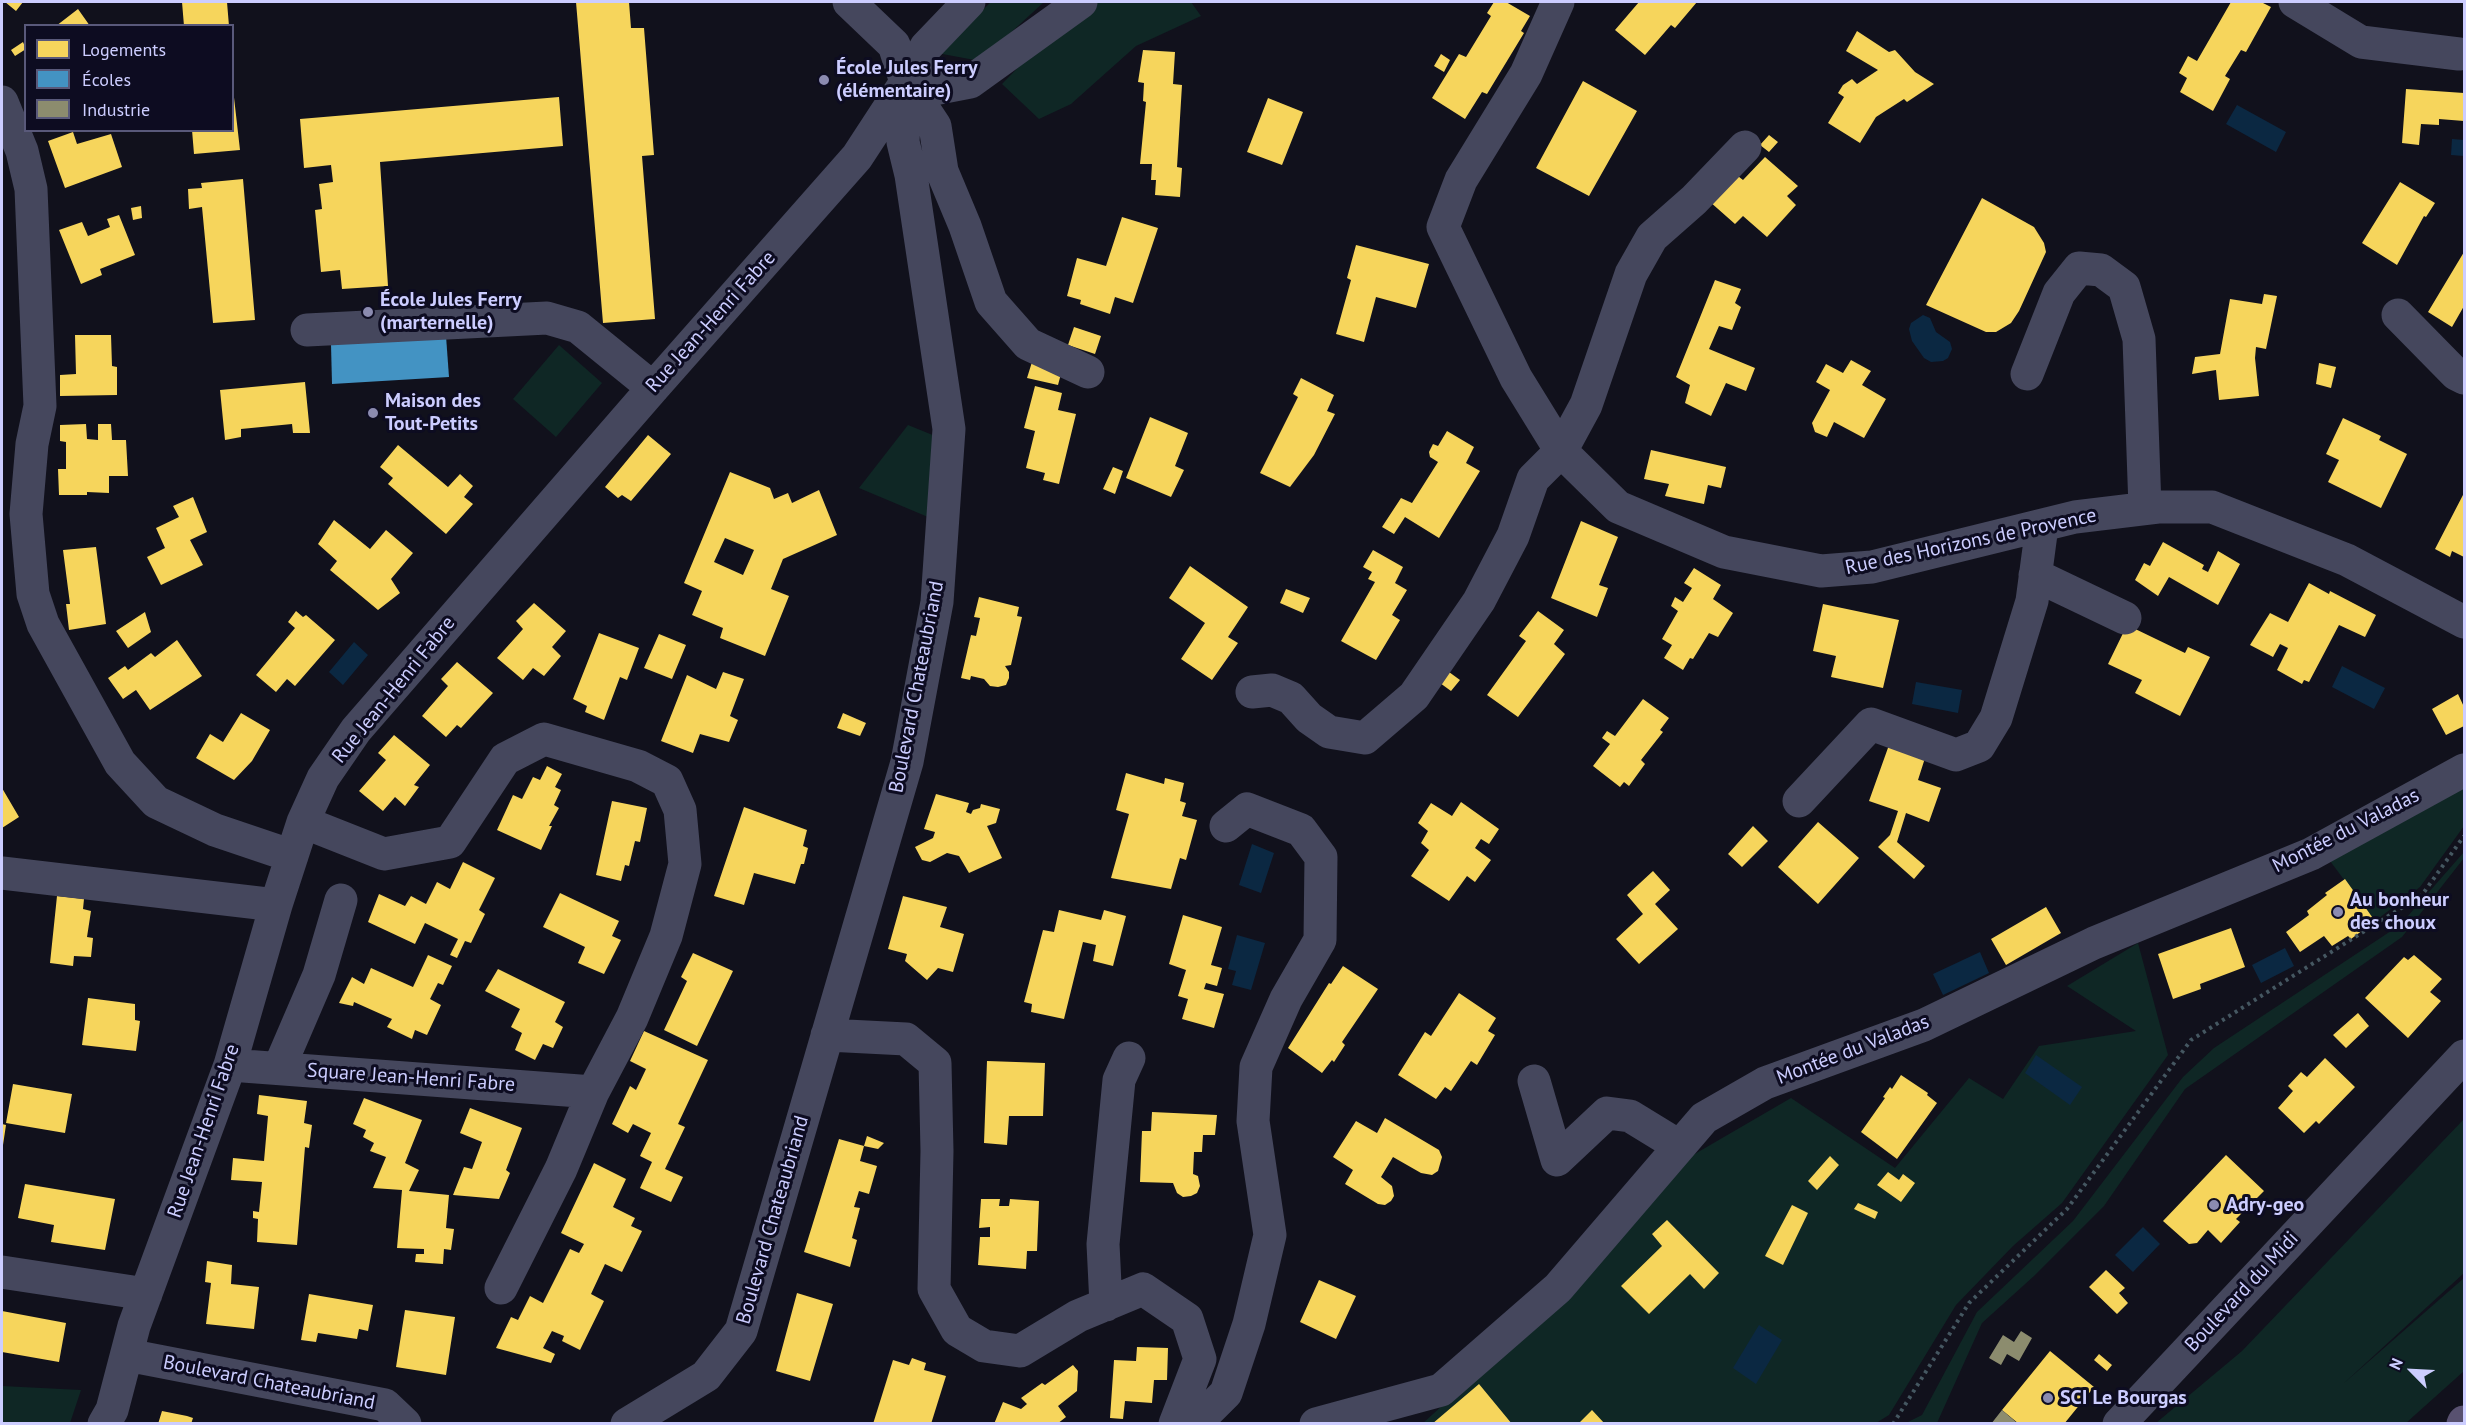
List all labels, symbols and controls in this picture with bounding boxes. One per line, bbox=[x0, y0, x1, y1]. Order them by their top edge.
legend bbox=[24, 24, 234, 132]
text: Logements bbox=[82, 38, 166, 61]
place label: École Jules Ferry (élémentaire) bbox=[836, 56, 977, 103]
text: Écoles bbox=[82, 68, 131, 91]
marker: École Jules Ferry (élémentaire) bbox=[817, 73, 831, 87]
text: Industrie bbox=[82, 98, 150, 121]
street label: Rue Jean-Henri Fabre bbox=[641, 246, 781, 398]
place label: École Jules Ferry (marternelle) bbox=[380, 288, 521, 335]
marker: École Jules Ferry (marternelle) bbox=[361, 305, 375, 319]
place label: Maison des Tout-Petits bbox=[385, 389, 481, 436]
marker: Maison des Tout-Petits bbox=[366, 406, 380, 420]
street label: Rue des Horizons de Provence bbox=[1843, 504, 2099, 580]
street label: Boulevard Chateaubriand bbox=[885, 579, 949, 795]
street label: Rue Jean-Henri Fabre bbox=[327, 612, 461, 768]
street label: Montée du Valadas bbox=[2269, 784, 2423, 878]
place label: Au bonheur des choux bbox=[2350, 888, 2449, 935]
marker: Au bonheur des choux bbox=[2331, 905, 2345, 919]
street label: Montée du Valadas bbox=[1773, 1010, 1933, 1090]
street label: Rue Jean-Henri Fabre bbox=[163, 1041, 245, 1221]
street label: Square Jean-Henri Fabre bbox=[306, 1059, 516, 1097]
street label: Boulevard Chateaubriand bbox=[732, 1113, 814, 1327]
place label: Adry-geo bbox=[2226, 1193, 2304, 1217]
marker: Adry-geo bbox=[2207, 1198, 2221, 1212]
street label: Boulevard du Midi bbox=[2180, 1227, 2304, 1357]
north arrow bbox=[2382, 1341, 2442, 1401]
street label: Boulevard Chateaubriand bbox=[161, 1351, 377, 1415]
text: N bbox=[2384, 1355, 2407, 1373]
place label: SCI Le Bourgas bbox=[2060, 1386, 2187, 1410]
marker: SCI Le Bourgas bbox=[2041, 1391, 2055, 1405]

